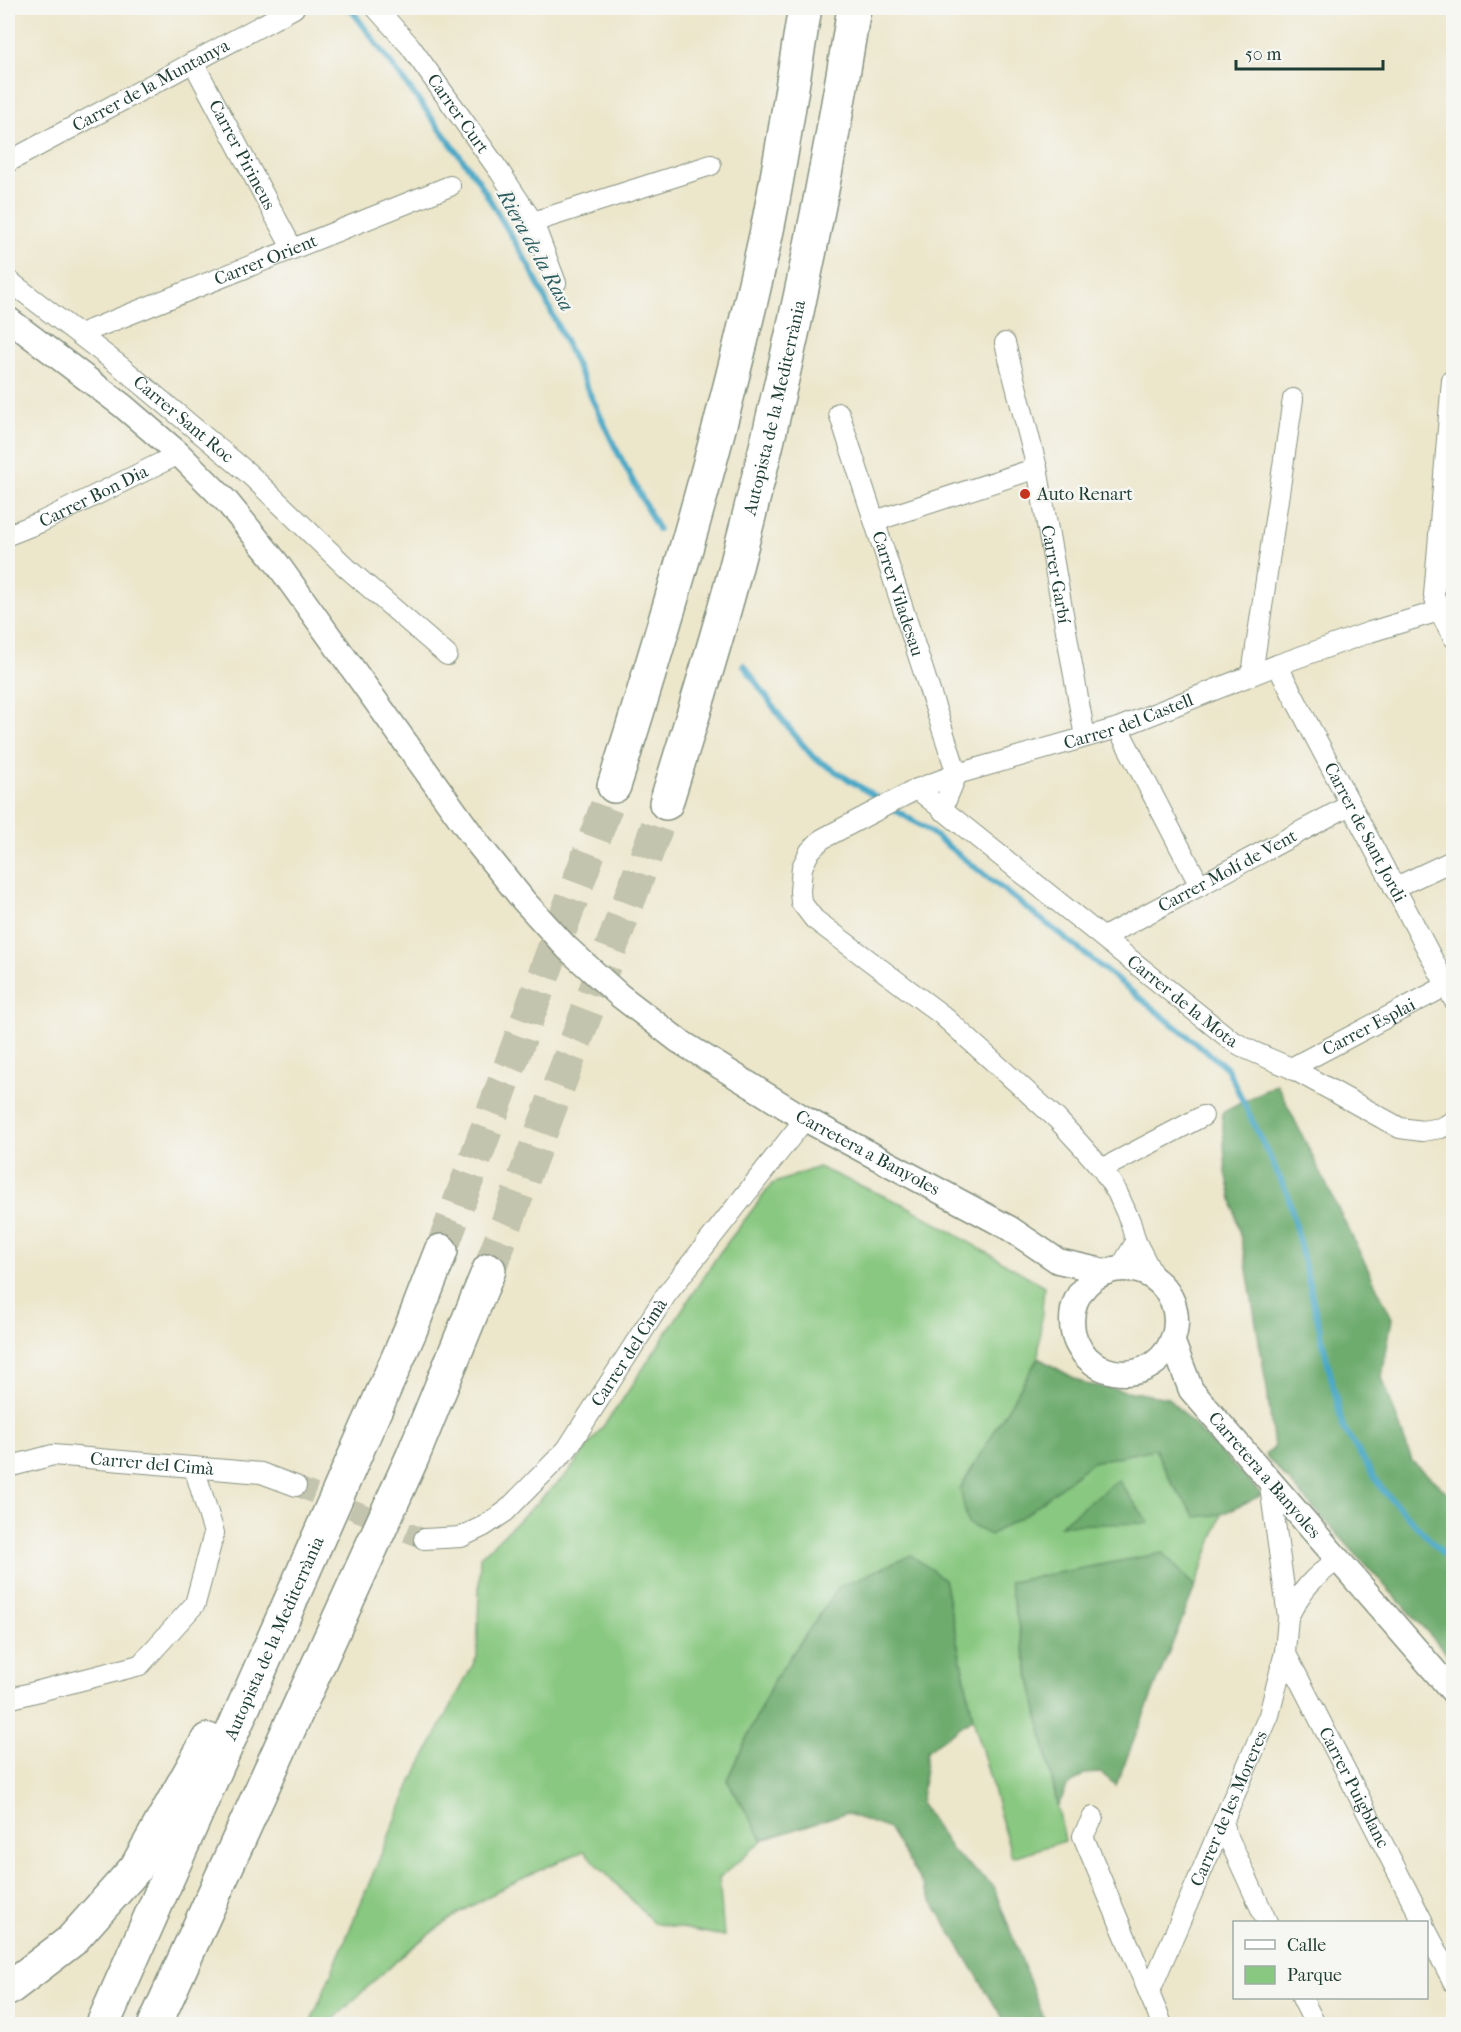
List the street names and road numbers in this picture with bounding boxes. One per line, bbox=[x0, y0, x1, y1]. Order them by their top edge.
street label: Carrer de la Muntanya bbox=[69, 35, 233, 136]
street label: Carrer Curt bbox=[422, 70, 494, 158]
street label: Carrer Pirineus bbox=[204, 96, 280, 214]
street label: Carrer Orient bbox=[211, 230, 321, 290]
street label: Autopista de la Mediterrània bbox=[739, 298, 810, 519]
street label: Carrer Sant Roc bbox=[129, 372, 238, 467]
street label: Carrer Bon Dia bbox=[36, 461, 152, 532]
street label: Carrer Garbí bbox=[1036, 524, 1075, 626]
street label: Carrer Viladesau bbox=[867, 529, 928, 659]
street label: Carrer del Castell bbox=[1061, 689, 1196, 754]
street label: Carrer de Sant Jordi bbox=[1319, 759, 1411, 906]
street label: Carrer Molí de Vent bbox=[1155, 825, 1301, 917]
street label: Carrer de la Mota bbox=[1123, 951, 1242, 1053]
street label: Carrer Esplai bbox=[1319, 994, 1420, 1060]
street label: Carretera a Banyoles bbox=[791, 1106, 943, 1200]
street label: Carrer del Cimà bbox=[587, 1294, 672, 1411]
street label: Carretera a Banyoles bbox=[1204, 1408, 1325, 1543]
street label: Carrer del Cimà bbox=[89, 1448, 215, 1480]
street label: Autopista de la Mediterrània bbox=[220, 1533, 329, 1744]
street label: Carrer Puigblanc bbox=[1314, 1724, 1393, 1852]
street label: Carrer de les Moreres bbox=[1186, 1727, 1272, 1890]

